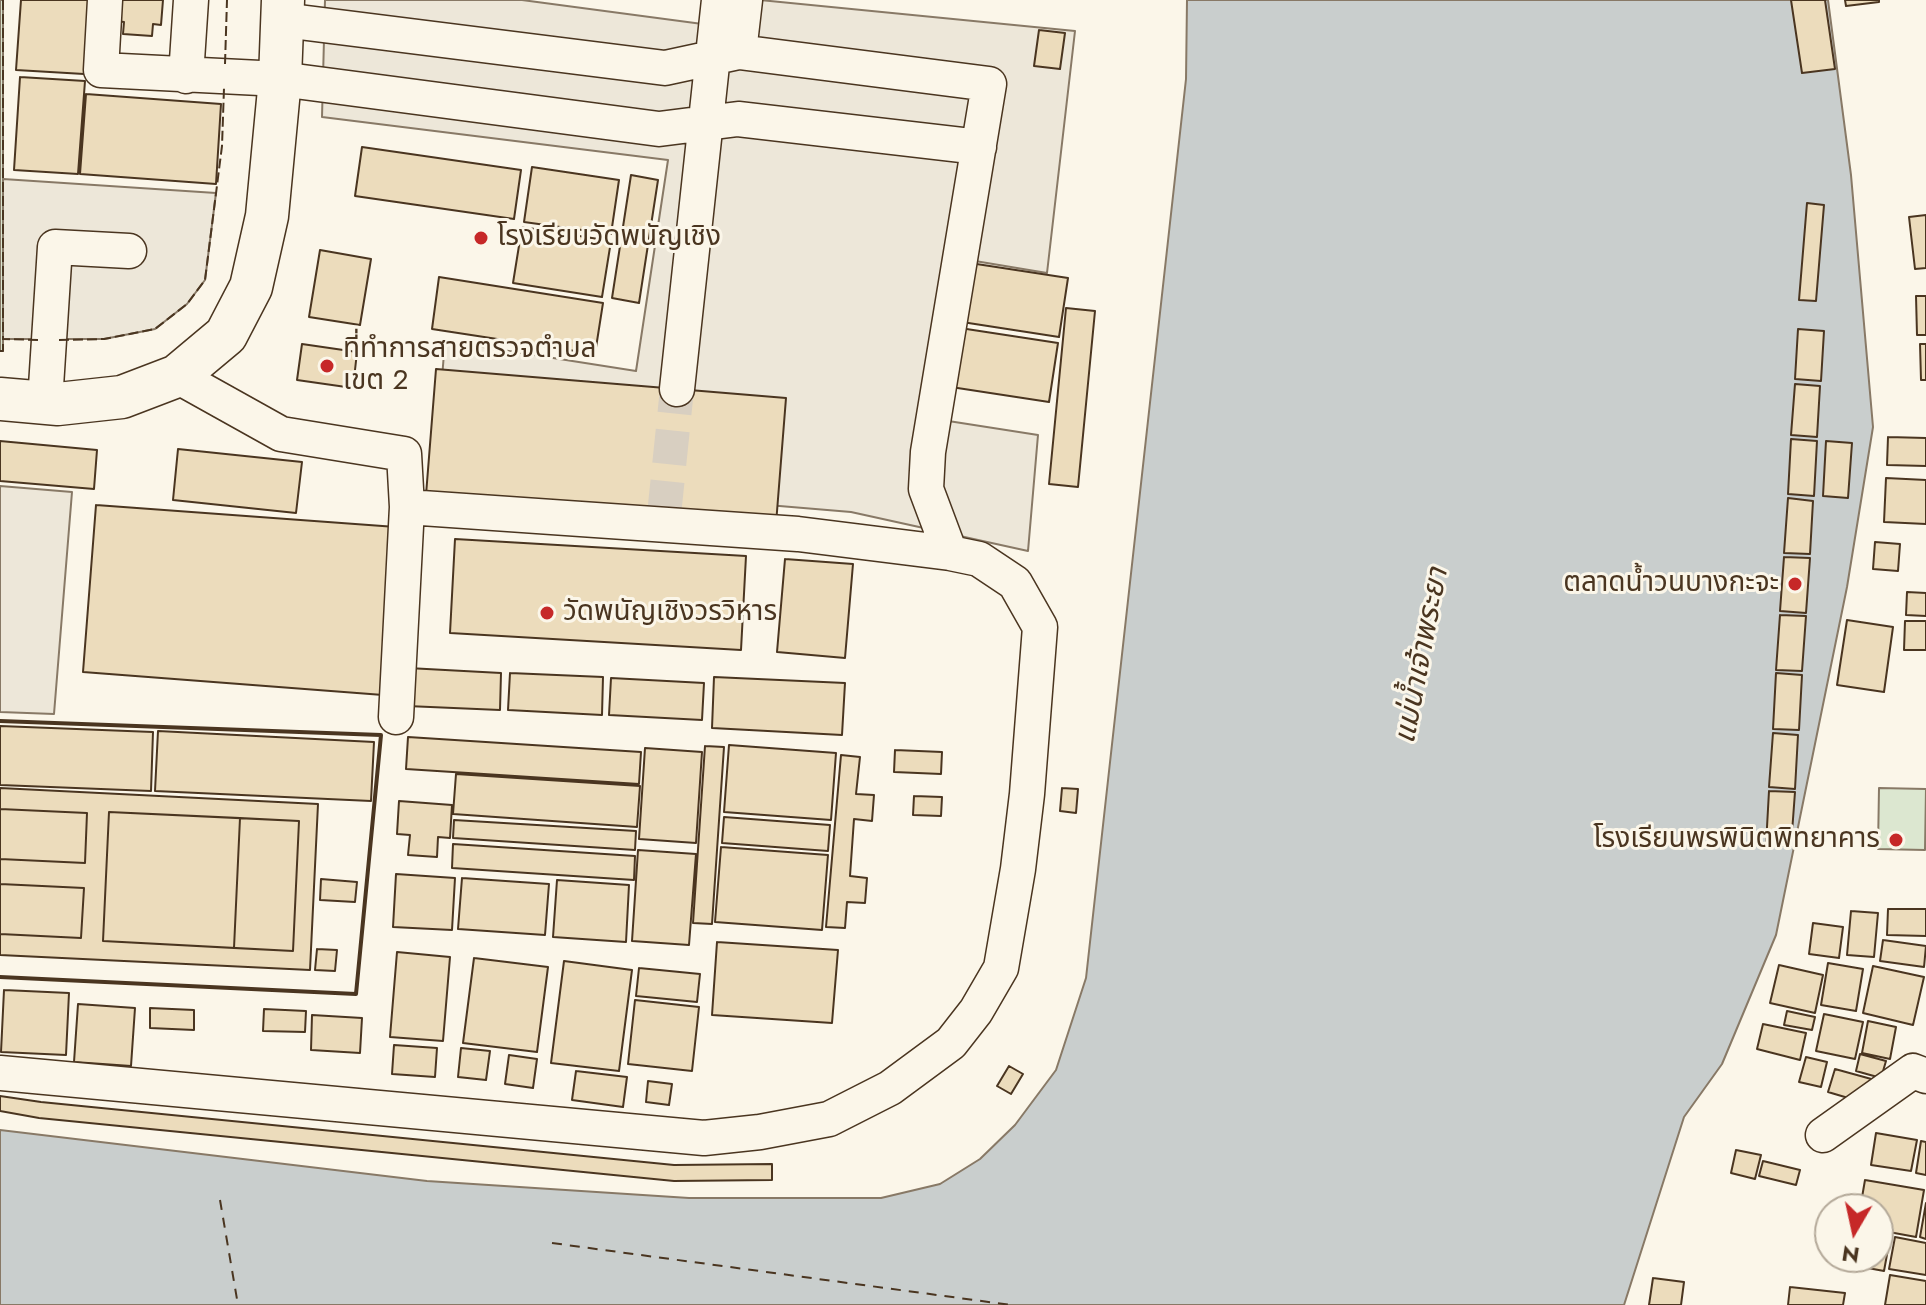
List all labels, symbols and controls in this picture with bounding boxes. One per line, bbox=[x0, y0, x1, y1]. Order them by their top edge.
place label: โรงเรียนวัดพนัญเชิง bbox=[497, 221, 721, 255]
marker: โรงเรียนวัดพนัญเชิง bbox=[472, 229, 490, 247]
place label: ที่ทำการสายตรวจตำบล เขต 2 bbox=[343, 333, 597, 399]
marker: ที่ทำการสายตรวจตำบล เขต 2 bbox=[318, 357, 336, 375]
water label: แม่น้ำเจ้าพระยา bbox=[1388, 565, 1458, 747]
place label: ตลาดน้ำวนบางกะจะ bbox=[1563, 567, 1779, 601]
marker: ตลาดน้ำวนบางกะจะ bbox=[1786, 575, 1804, 593]
place label: วัดพนัญเชิงวรวิหาร bbox=[563, 596, 777, 630]
marker: วัดพนัญเชิงวรวิหาร bbox=[538, 604, 556, 622]
place label: โรงเรียนพรพินิตพิทยาคาร bbox=[1593, 823, 1880, 857]
marker: โรงเรียนพรพินิตพิทยาคาร bbox=[1887, 831, 1905, 849]
north arrow bbox=[1814, 1193, 1894, 1273]
text: N bbox=[1839, 1238, 1862, 1272]

